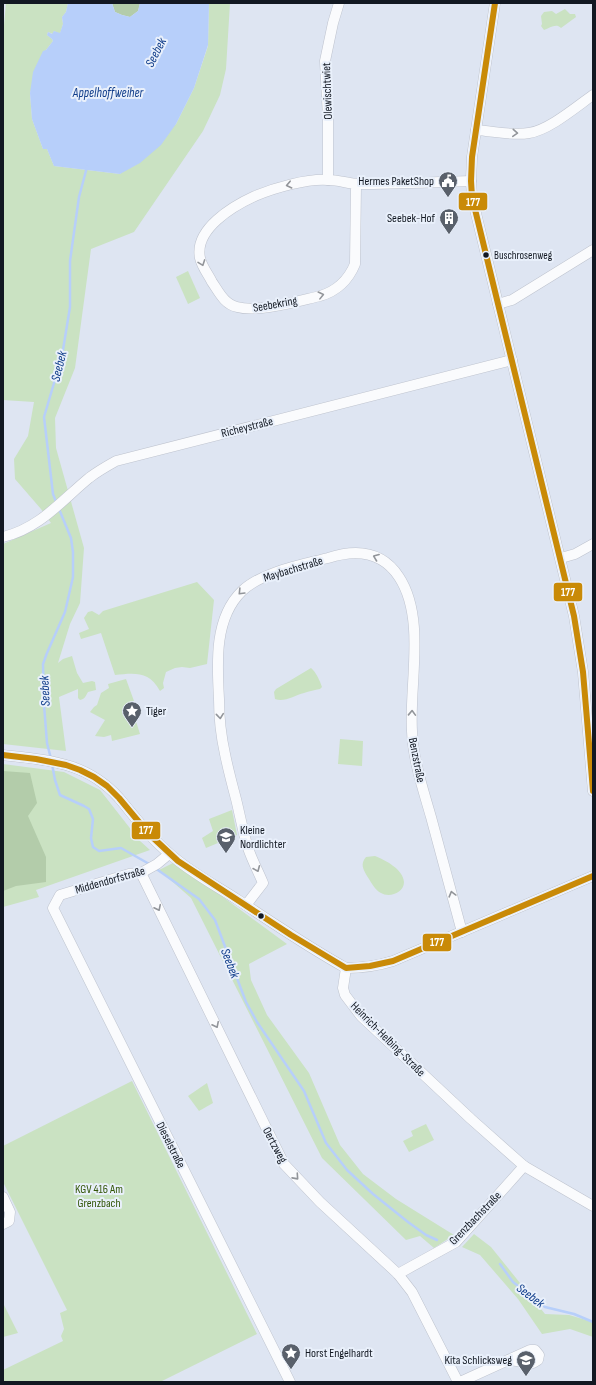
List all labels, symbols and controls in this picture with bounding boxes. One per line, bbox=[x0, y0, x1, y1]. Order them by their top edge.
water label: Seebek bbox=[142, 34, 171, 70]
street label: Olewischtwiet bbox=[319, 62, 336, 120]
water label: Appelhoffweiher bbox=[72, 85, 145, 101]
one-way arrow bbox=[512, 129, 518, 138]
public building icon: Hermes PaketShop bbox=[437, 170, 459, 198]
place label: Hermes PaketShop bbox=[358, 174, 434, 189]
one-way arrow bbox=[286, 181, 292, 189]
line badge: 177 bbox=[458, 192, 488, 211]
text: 177 bbox=[466, 196, 480, 209]
building icon: Seebek-Hof bbox=[438, 207, 460, 235]
place label: Seebek-Hof bbox=[387, 211, 436, 226]
place label: Buschrosenweg bbox=[494, 249, 553, 262]
marker: Buschrosenweg bbox=[481, 250, 491, 260]
one-way arrow bbox=[198, 259, 206, 266]
one-way arrow bbox=[318, 292, 324, 300]
street label: Seebekring bbox=[252, 293, 299, 316]
water label: Seebek bbox=[47, 348, 71, 383]
street label: Richeystraße bbox=[220, 414, 275, 441]
street label: Maybachstraße bbox=[262, 553, 325, 586]
one-way arrow bbox=[373, 554, 380, 562]
line badge: 177 bbox=[553, 582, 583, 602]
text: 177 bbox=[561, 586, 575, 599]
one-way arrow bbox=[238, 587, 246, 595]
water label: Seebek bbox=[36, 674, 54, 707]
place icon: Tiger bbox=[121, 700, 143, 728]
place label: Tiger bbox=[146, 704, 167, 719]
one-way arrow bbox=[408, 710, 416, 716]
one-way arrow bbox=[215, 713, 224, 719]
street label: Benzstraße bbox=[405, 736, 428, 784]
line badge: 177 bbox=[131, 821, 161, 840]
place label: Kleine Nordlichter bbox=[240, 823, 286, 852]
text: 177 bbox=[139, 824, 153, 837]
school or university icon: Kleine Nordlichter bbox=[215, 826, 237, 854]
street label: Middendorfstraße bbox=[73, 863, 147, 898]
one-way arrow bbox=[252, 864, 260, 872]
one-way arrow bbox=[448, 891, 457, 898]
one-way arrow bbox=[153, 904, 161, 912]
unlabelled marker bbox=[256, 911, 266, 921]
line badge: 177 bbox=[422, 933, 452, 952]
text: 177 bbox=[430, 936, 444, 949]
water label: Seebek bbox=[217, 946, 243, 982]
street label: Heinrich-Helbing-Straße bbox=[347, 999, 428, 1080]
one-way arrow bbox=[211, 1021, 219, 1028]
street label: Dieselstraße bbox=[153, 1120, 189, 1171]
street label: Oertzweg bbox=[259, 1125, 290, 1166]
one-way arrow bbox=[291, 1172, 298, 1179]
park label: KGV 416 Am Grenzbach bbox=[75, 1182, 123, 1211]
street label: Grenzbachstraße bbox=[446, 1188, 505, 1248]
water label: Seebek bbox=[513, 1280, 548, 1312]
place icon: Horst Engelhardt bbox=[280, 1342, 302, 1370]
place label: Horst Engelhardt bbox=[305, 1346, 373, 1361]
school or university icon: Kita Schlicksweg bbox=[515, 1349, 537, 1377]
place label: Kita Schlicksweg bbox=[445, 1353, 512, 1368]

